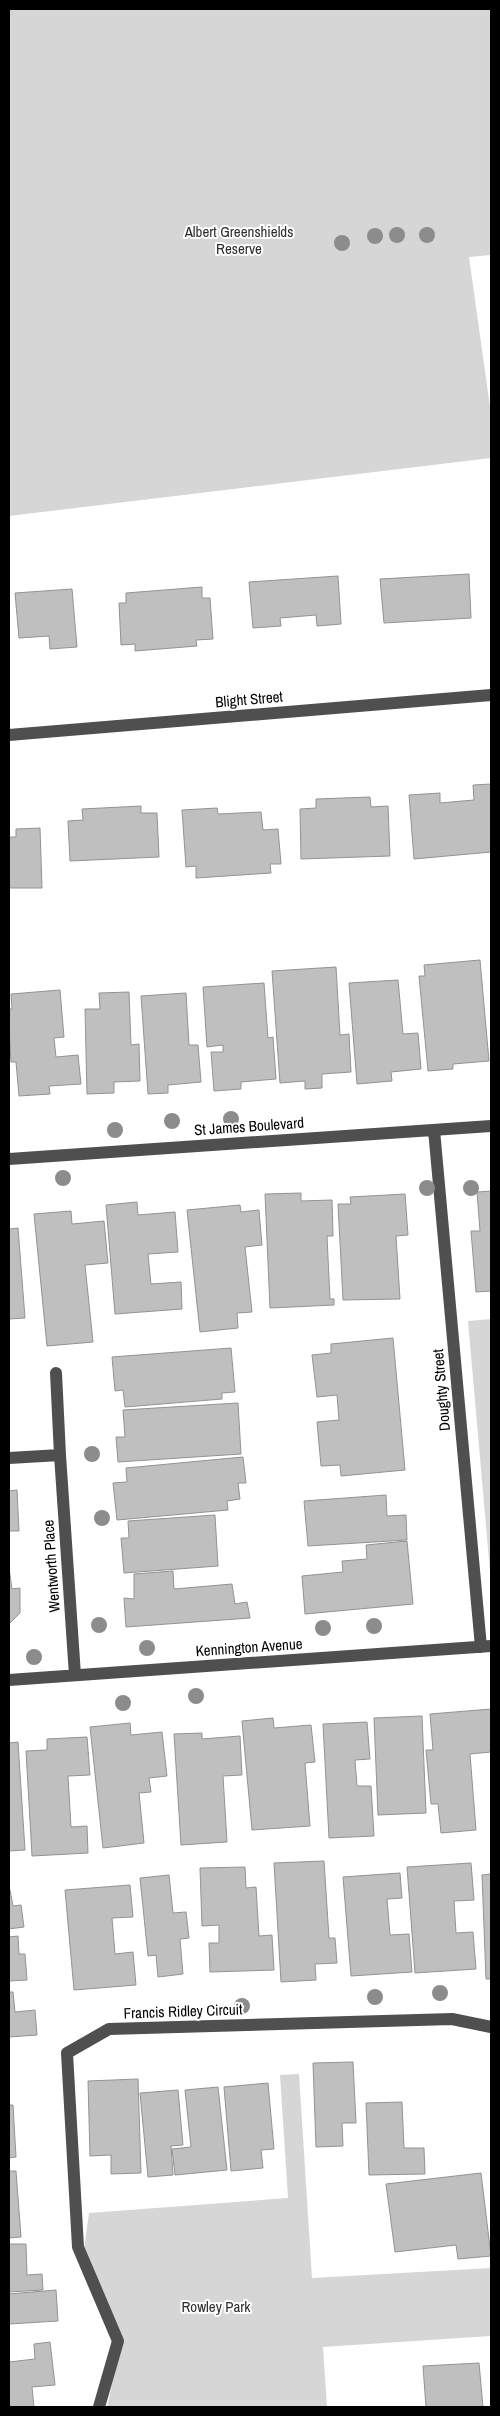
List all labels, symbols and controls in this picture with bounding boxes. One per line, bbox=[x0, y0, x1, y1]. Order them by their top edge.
park label: Albert Greenshields Reserve bbox=[184, 221, 293, 259]
street label: Blight Street bbox=[214, 686, 284, 712]
street label: St James Boulevard bbox=[193, 1112, 305, 1140]
street label: Doughty Street bbox=[427, 1348, 455, 1432]
street label: Wentworth Place bbox=[37, 1519, 65, 1613]
street label: Kennington Avenue bbox=[195, 1633, 303, 1661]
street label: Francis Ridley Circuit bbox=[123, 1998, 243, 2024]
park label: Rowley Park bbox=[181, 2296, 251, 2317]

